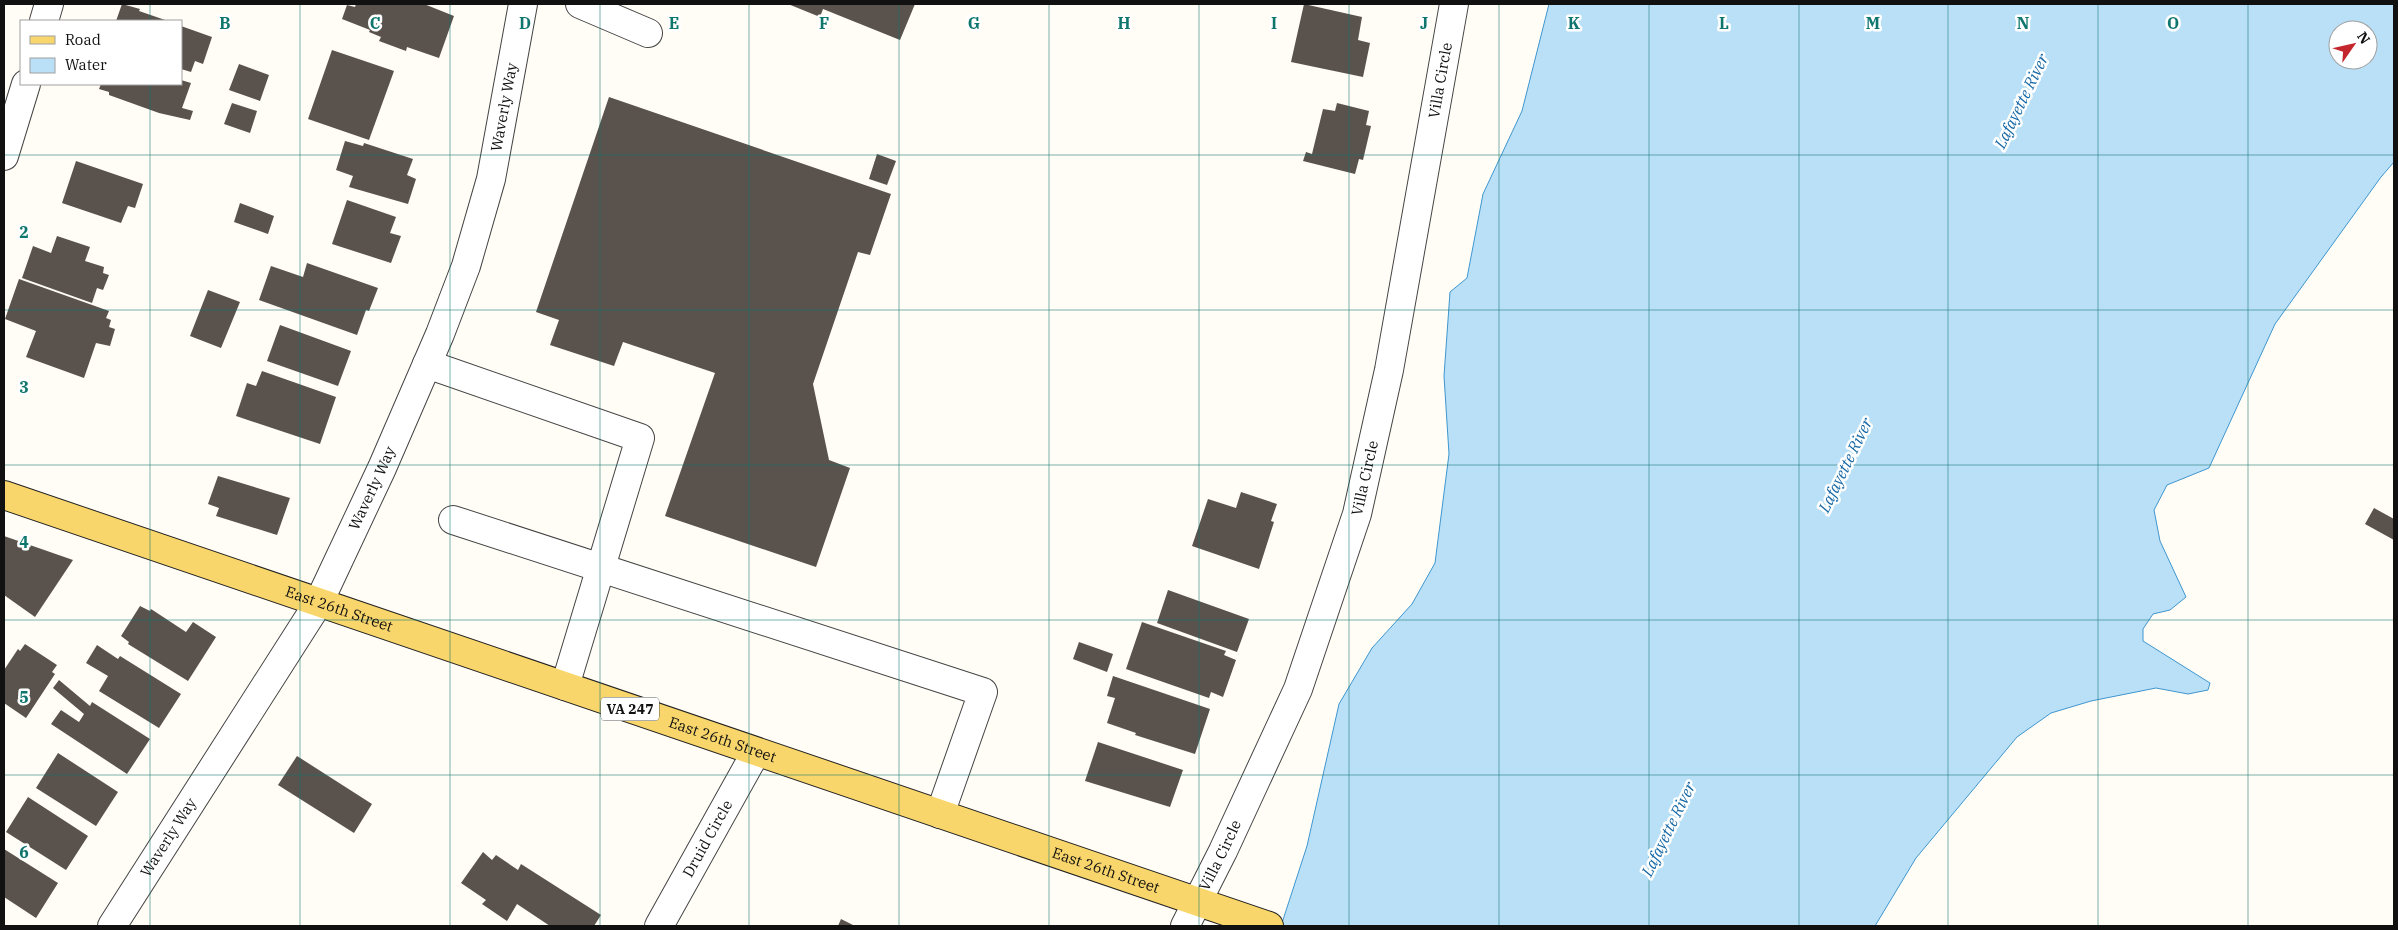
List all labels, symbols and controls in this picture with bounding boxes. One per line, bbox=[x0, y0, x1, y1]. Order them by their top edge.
text: B bbox=[219, 13, 231, 33]
text: C bbox=[370, 13, 380, 33]
text: D bbox=[519, 13, 531, 33]
text: E bbox=[669, 13, 679, 33]
text: F bbox=[819, 13, 829, 33]
text: G bbox=[968, 13, 980, 33]
text: H bbox=[1118, 13, 1131, 33]
text: I bbox=[1271, 13, 1277, 33]
text: J bbox=[1420, 13, 1428, 33]
text: K bbox=[1568, 13, 1581, 33]
text: L bbox=[1719, 13, 1729, 33]
text: M bbox=[1866, 13, 1880, 33]
text: N bbox=[2017, 13, 2029, 33]
text: O bbox=[2167, 13, 2179, 33]
legend bbox=[20, 20, 182, 85]
north arrow bbox=[2328, 20, 2378, 70]
text: N bbox=[2353, 28, 2374, 47]
text: Road bbox=[65, 30, 101, 49]
street label: Villa Circle bbox=[1424, 41, 1456, 120]
water label: Lafayette River bbox=[1989, 50, 2053, 152]
text: Water bbox=[65, 55, 107, 74]
street label: Waverly Way bbox=[486, 61, 521, 153]
text: 2 bbox=[19, 222, 29, 242]
text: 3 bbox=[19, 377, 29, 397]
water label: Lafayette River bbox=[1813, 414, 1877, 516]
street label: Villa Circle bbox=[1347, 439, 1382, 517]
street label: Waverly Way bbox=[344, 443, 399, 533]
text: 4 bbox=[19, 532, 29, 552]
street label: East 26th Street bbox=[283, 582, 395, 636]
text: 5 bbox=[19, 687, 29, 707]
road number: VA 247 bbox=[601, 698, 659, 721]
street label: East 26th Street bbox=[666, 712, 779, 766]
water label: Lafayette River bbox=[1636, 778, 1700, 880]
street label: Waverly Way bbox=[136, 794, 200, 880]
street label: Druid Circle bbox=[678, 796, 736, 880]
street label: Villa Circle bbox=[1194, 817, 1245, 894]
text: 6 bbox=[19, 842, 29, 862]
street label: East 26th Street bbox=[1050, 843, 1162, 897]

